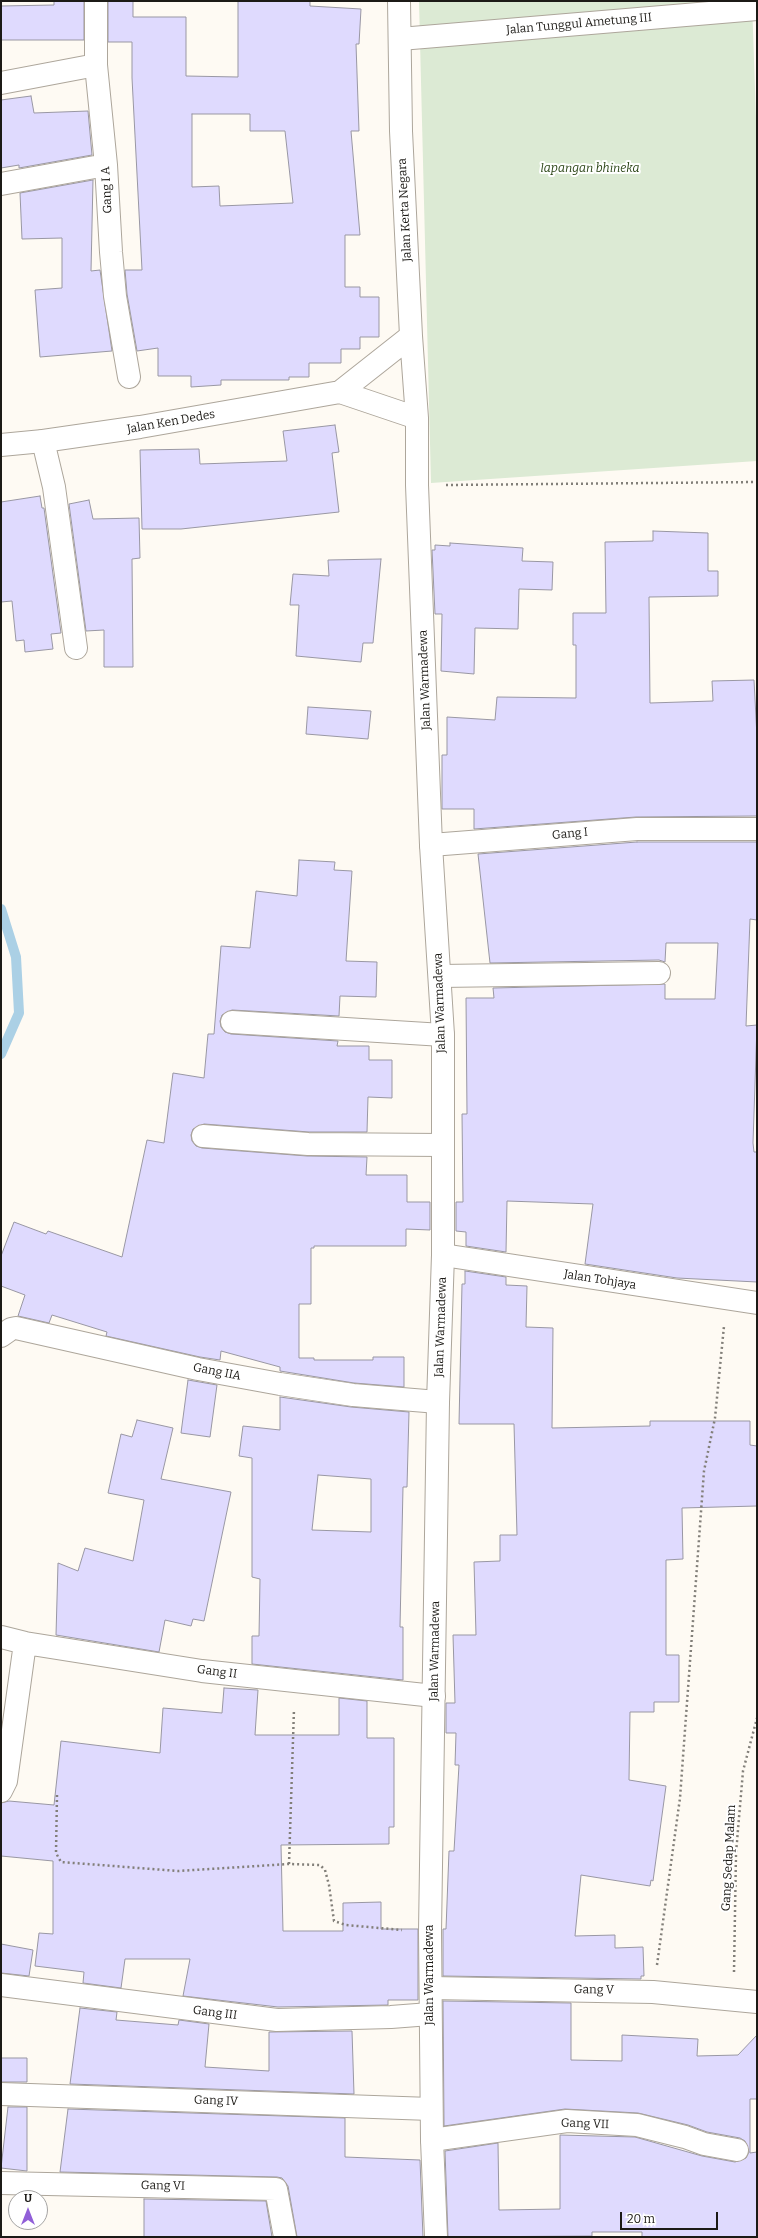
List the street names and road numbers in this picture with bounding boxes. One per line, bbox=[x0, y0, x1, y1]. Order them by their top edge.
street label: Jalan Tunggul Ametung III bbox=[506, 10, 652, 38]
street label: Jalan Kerta Negara bbox=[395, 158, 415, 262]
street label: Gang I A bbox=[99, 166, 115, 214]
street label: Jalan Ken Dedes bbox=[126, 407, 216, 437]
street label: Jalan Warmadewa bbox=[416, 630, 434, 730]
street label: Gang I bbox=[551, 825, 589, 843]
street label: Jalan Warmadewa bbox=[431, 953, 449, 1053]
street label: Jalan Tohjaya bbox=[563, 1267, 637, 1293]
street label: Jalan Warmadewa bbox=[432, 1277, 450, 1377]
street label: Gang IIA bbox=[192, 1360, 242, 1384]
street label: Jalan Warmadewa bbox=[427, 1601, 443, 1701]
street label: Gang II bbox=[196, 1662, 238, 1682]
street label: Gang Sedap Malam bbox=[719, 1804, 739, 1912]
street label: Jalan Warmadewa bbox=[423, 1925, 437, 2025]
street label: Gang V bbox=[574, 1982, 614, 1998]
street label: Gang III bbox=[192, 2003, 238, 2023]
street label: Gang IV bbox=[194, 2093, 238, 2109]
street label: Gang VII bbox=[561, 2116, 609, 2132]
street label: Gang VI bbox=[141, 2178, 185, 2194]

